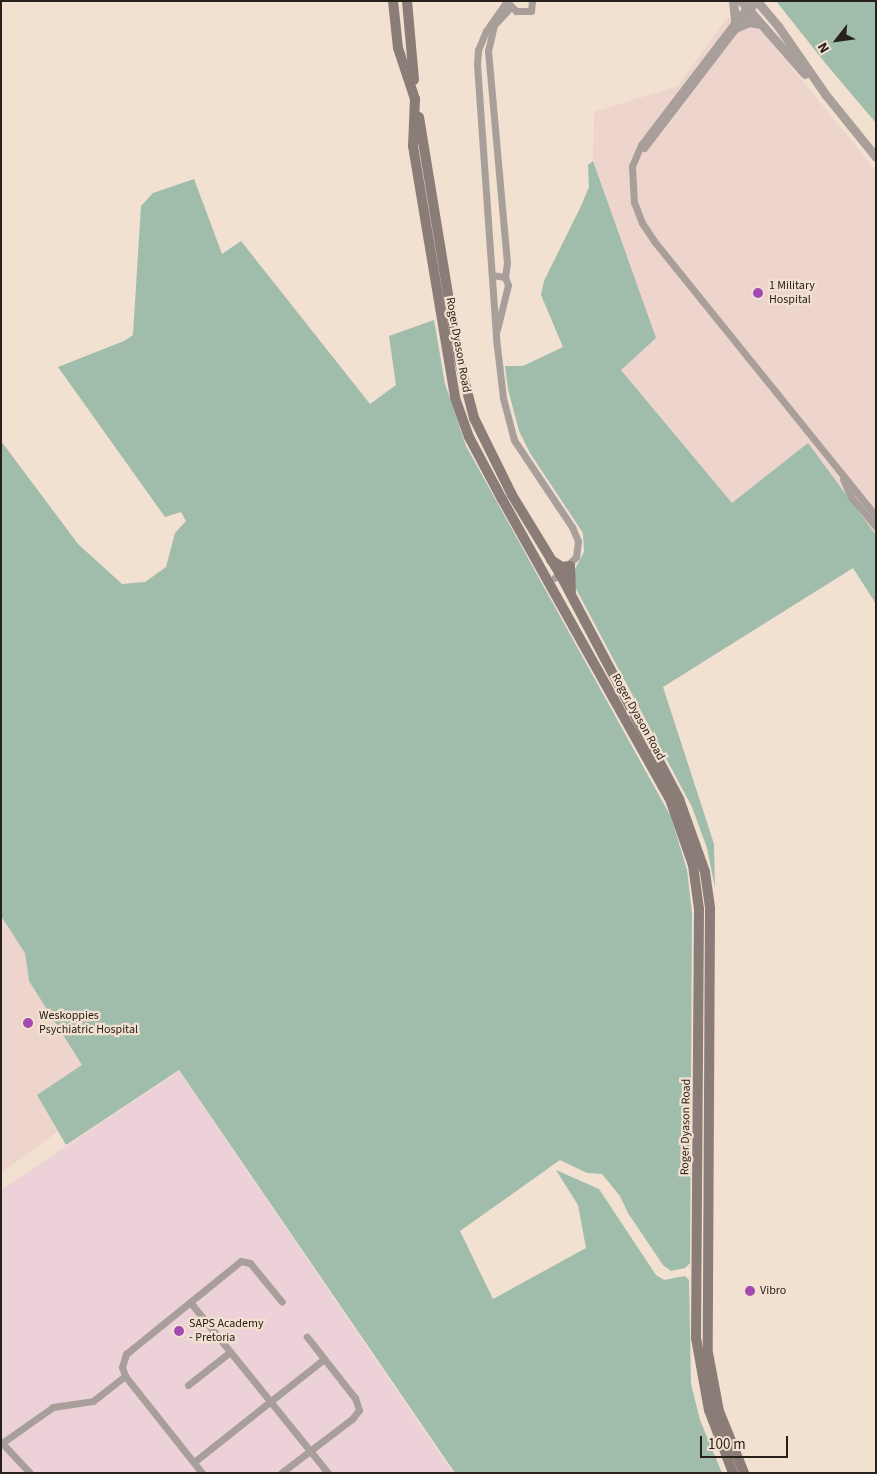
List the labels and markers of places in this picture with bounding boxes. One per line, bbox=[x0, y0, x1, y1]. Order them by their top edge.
place label: 1 Military Hospital bbox=[769, 279, 815, 307]
marker: 1 Military Hospital bbox=[751, 286, 765, 300]
place label: Weskoppies Psychiatric Hospital bbox=[39, 1009, 138, 1037]
marker: Weskoppies Psychiatric Hospital bbox=[21, 1016, 35, 1030]
place label: Vibro bbox=[760, 1284, 786, 1298]
marker: Vibro bbox=[744, 1285, 756, 1297]
place label: SAPS Academy - Pretoria bbox=[189, 1317, 263, 1345]
marker: SAPS Academy - Pretoria bbox=[173, 1325, 185, 1337]

